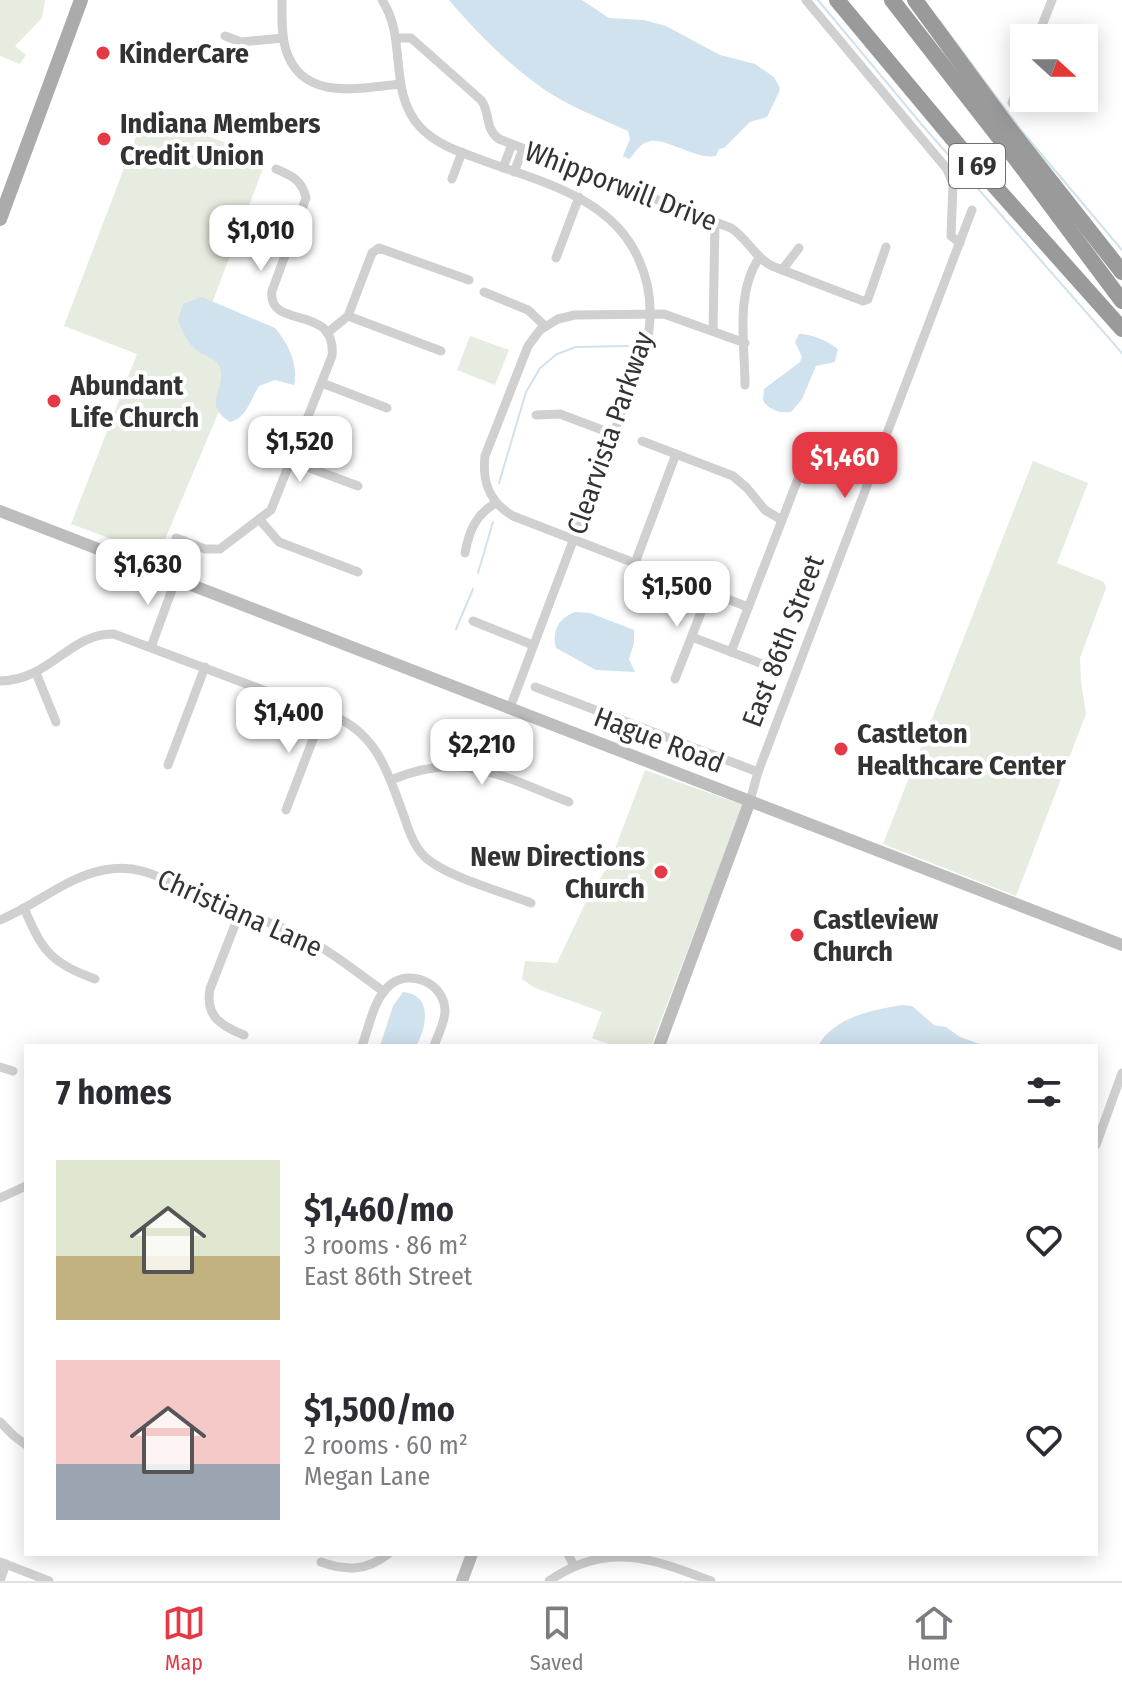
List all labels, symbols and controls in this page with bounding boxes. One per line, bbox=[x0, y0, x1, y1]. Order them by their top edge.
north arrow bbox=[1010, 24, 1098, 112]
map controls bbox=[1010, 24, 1098, 112]
place label: KinderCare bbox=[119, 37, 249, 70]
marker: KinderCare bbox=[94, 44, 112, 62]
place label: Indiana Members Credit Union bbox=[120, 107, 320, 172]
marker: Indiana Members Credit Union bbox=[95, 130, 113, 148]
street label: Whipporwill Drive bbox=[520, 134, 722, 238]
road number: I 69 bbox=[949, 144, 1005, 188]
pin: $1,010 bbox=[196, 205, 326, 273]
text: $1,010 bbox=[227, 215, 295, 246]
street label: Clearvista Parkway bbox=[560, 327, 660, 539]
place label: Abundant Life Church bbox=[69, 369, 199, 434]
marker: Abundant Life Church bbox=[45, 392, 63, 410]
pin: $1,520 bbox=[235, 416, 365, 484]
text: $1,520 bbox=[266, 426, 334, 457]
pin: $1,460 bbox=[780, 432, 910, 500]
text: $1,460 bbox=[810, 442, 880, 473]
pin: $1,630 bbox=[83, 539, 213, 607]
text: $1,630 bbox=[114, 549, 182, 580]
street label: East 86th Street bbox=[735, 550, 831, 732]
pin: $1,500 bbox=[612, 561, 742, 629]
text: $1,500 bbox=[642, 571, 712, 602]
pin: $1,400 bbox=[224, 687, 354, 755]
text: $1,400 bbox=[254, 697, 324, 728]
street label: Hague Road bbox=[589, 700, 729, 780]
place label: Castleton Healthcare Center bbox=[857, 717, 1066, 782]
pin: $2,210 bbox=[417, 719, 547, 787]
text: $2,210 bbox=[448, 729, 516, 760]
marker: Castleton Healthcare Center bbox=[832, 740, 850, 758]
place label: New Directions Church bbox=[470, 840, 645, 905]
street label: Christiana Lane bbox=[152, 862, 328, 964]
marker: New Directions Church bbox=[652, 863, 670, 881]
place label: Castleview Church bbox=[813, 903, 939, 968]
marker: Castleview Church bbox=[788, 926, 806, 944]
icon: filters bbox=[1022, 1070, 1066, 1114]
text: 7 homes bbox=[56, 1072, 172, 1113]
text: $1,460/mo bbox=[304, 1189, 454, 1230]
icon: home bbox=[120, 1192, 216, 1288]
icon: heart bbox=[1022, 1218, 1066, 1262]
text: 3 rooms · 86 m² bbox=[304, 1230, 468, 1261]
text: East 86th Street bbox=[304, 1261, 472, 1292]
text: $1,500/mo bbox=[304, 1389, 455, 1430]
icon: home bbox=[120, 1392, 216, 1488]
icon: heart bbox=[1022, 1418, 1066, 1462]
text: 2 rooms · 60 m² bbox=[304, 1430, 468, 1461]
text: Megan Lane bbox=[304, 1461, 430, 1492]
tab: Map bbox=[162, 1601, 206, 1676]
tab: Saved bbox=[530, 1601, 584, 1676]
tab: Home bbox=[907, 1601, 960, 1676]

